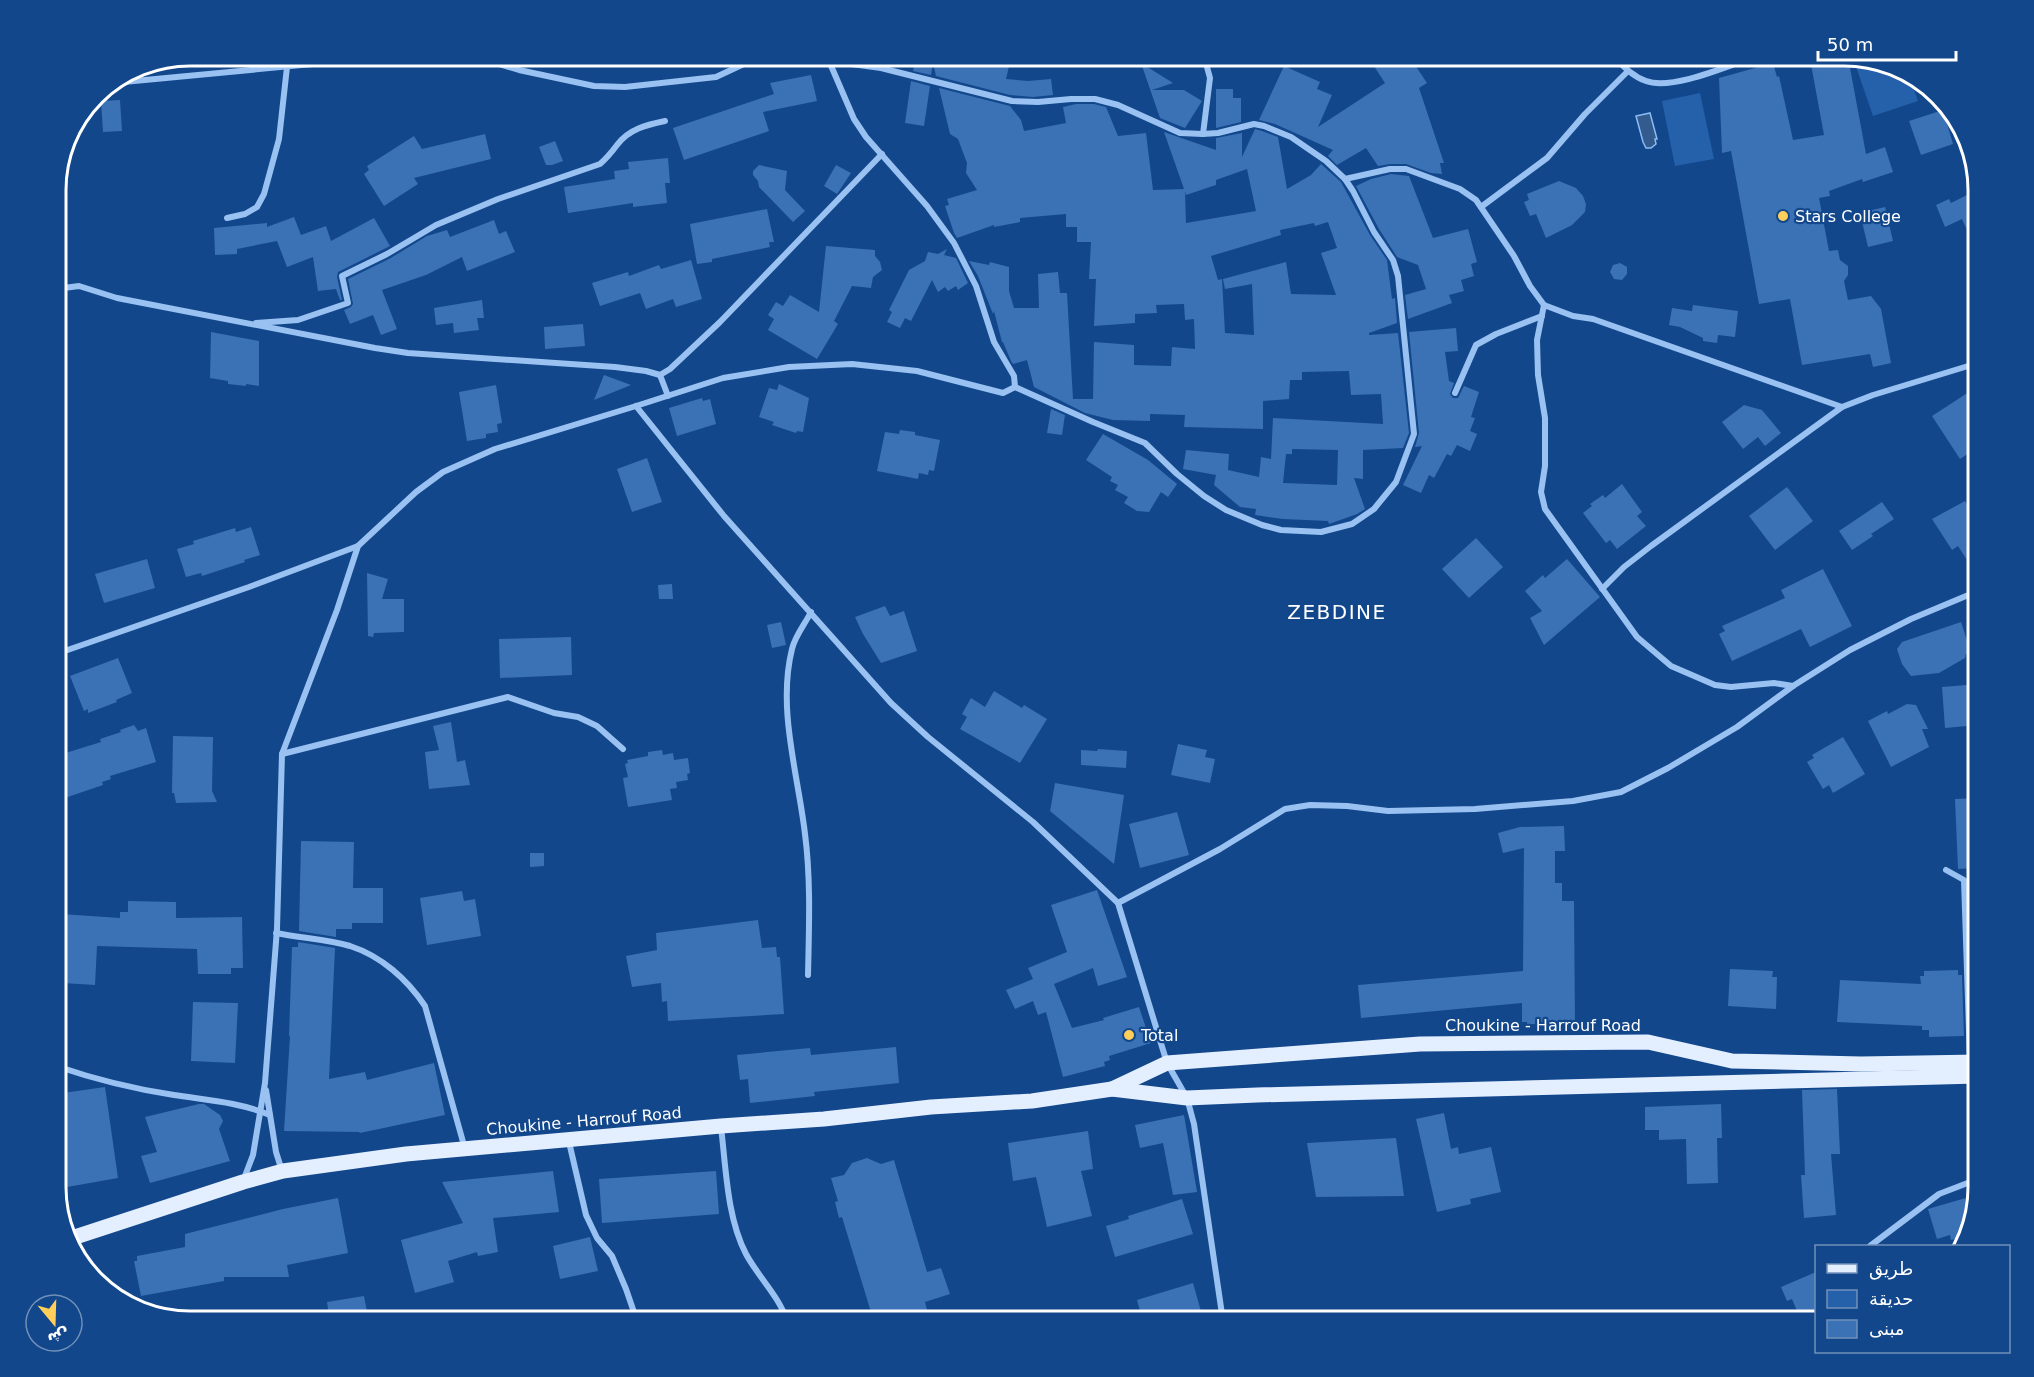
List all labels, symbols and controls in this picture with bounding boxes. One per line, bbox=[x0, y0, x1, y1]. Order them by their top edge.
scale bar bbox=[1818, 24, 1956, 62]
text: 50 m bbox=[1827, 34, 1873, 55]
place label: Stars College bbox=[1795, 207, 1901, 226]
marker: Stars College bbox=[1776, 209, 1790, 223]
district label: ZEBDINE bbox=[1287, 600, 1387, 624]
street label: Choukine - Harrouf Road bbox=[1445, 1016, 1641, 1035]
place label: Total bbox=[1140, 1026, 1178, 1045]
marker: Total bbox=[1122, 1028, 1136, 1042]
street label: Choukine - Harrouf Road bbox=[486, 1103, 682, 1139]
legend bbox=[1815, 1245, 2010, 1353]
text: طريق bbox=[1869, 1258, 1913, 1280]
text: حديقة bbox=[1869, 1288, 1913, 1309]
north arrow bbox=[24, 1293, 84, 1353]
text: مبنى bbox=[1869, 1318, 1905, 1339]
text: ش bbox=[45, 1324, 72, 1349]

